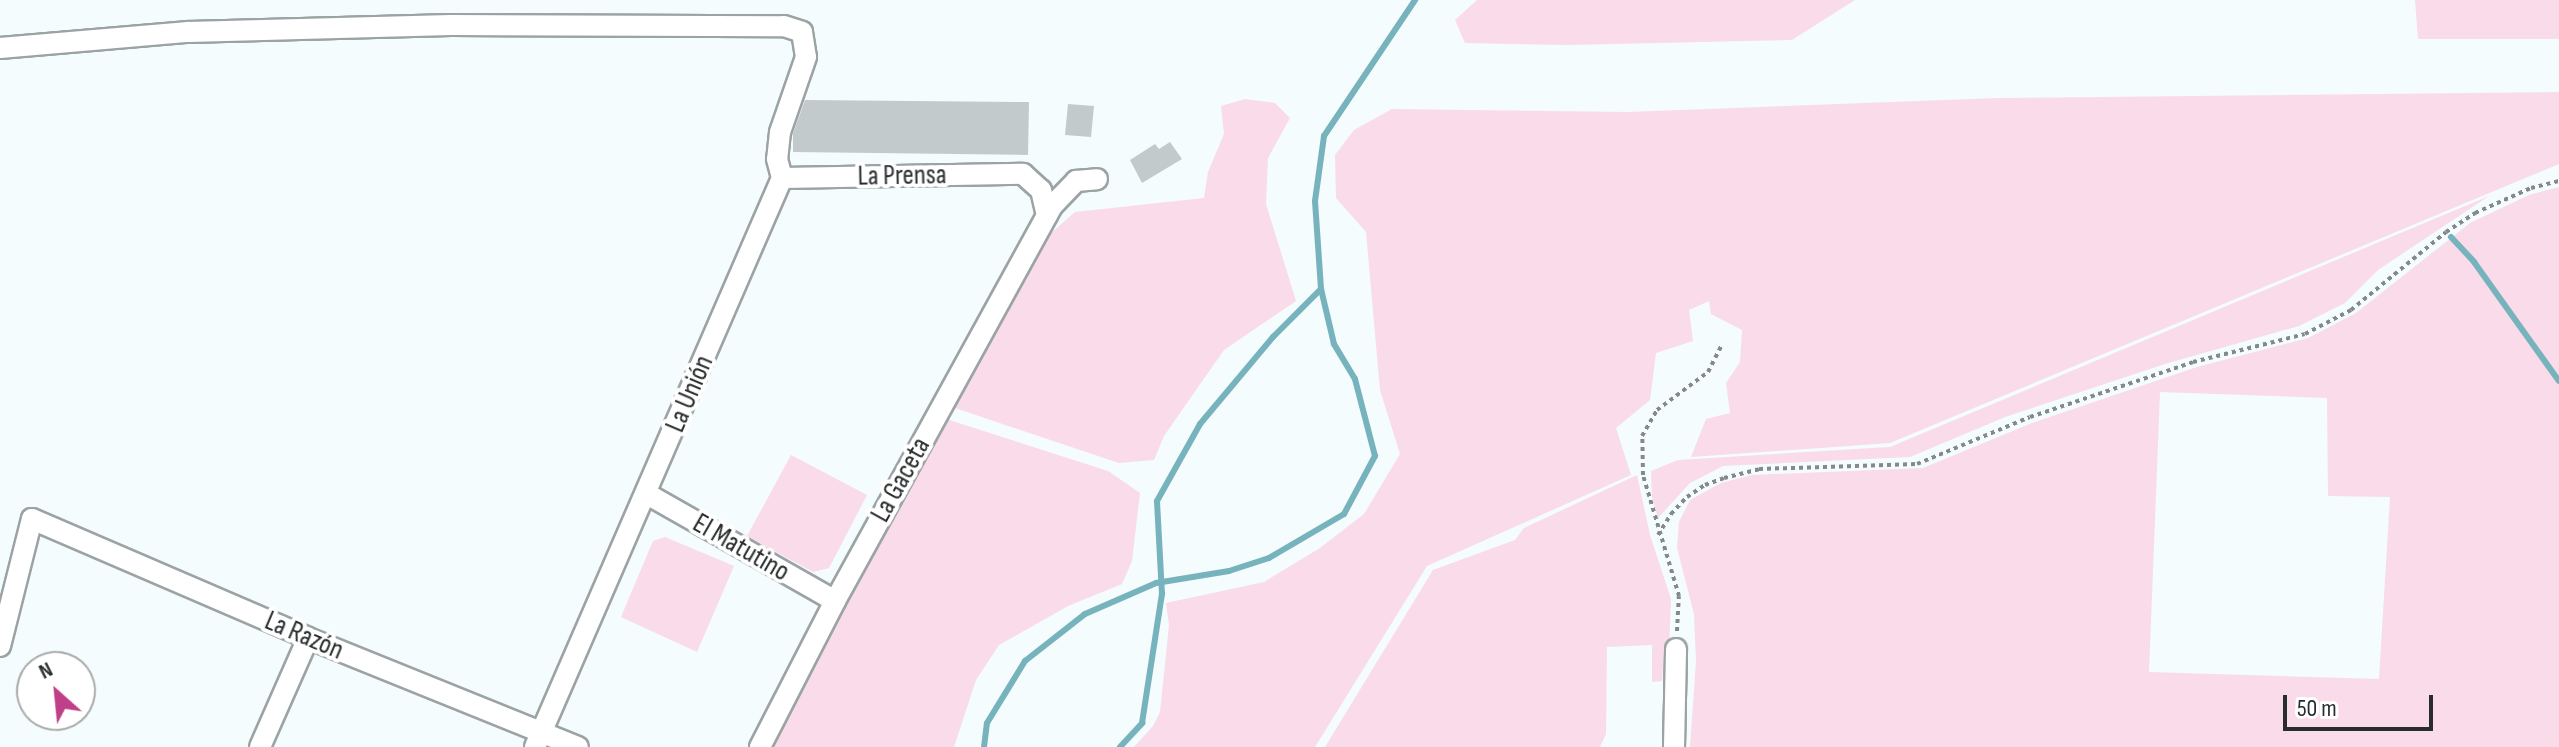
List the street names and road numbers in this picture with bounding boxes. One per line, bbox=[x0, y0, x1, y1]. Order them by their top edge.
street label: La Prensa bbox=[857, 158, 947, 194]
street label: La Unión bbox=[659, 351, 721, 437]
street label: La Gaceta bbox=[864, 432, 938, 528]
street label: El Matutino bbox=[687, 507, 795, 589]
street label: La Razón bbox=[260, 604, 348, 668]

